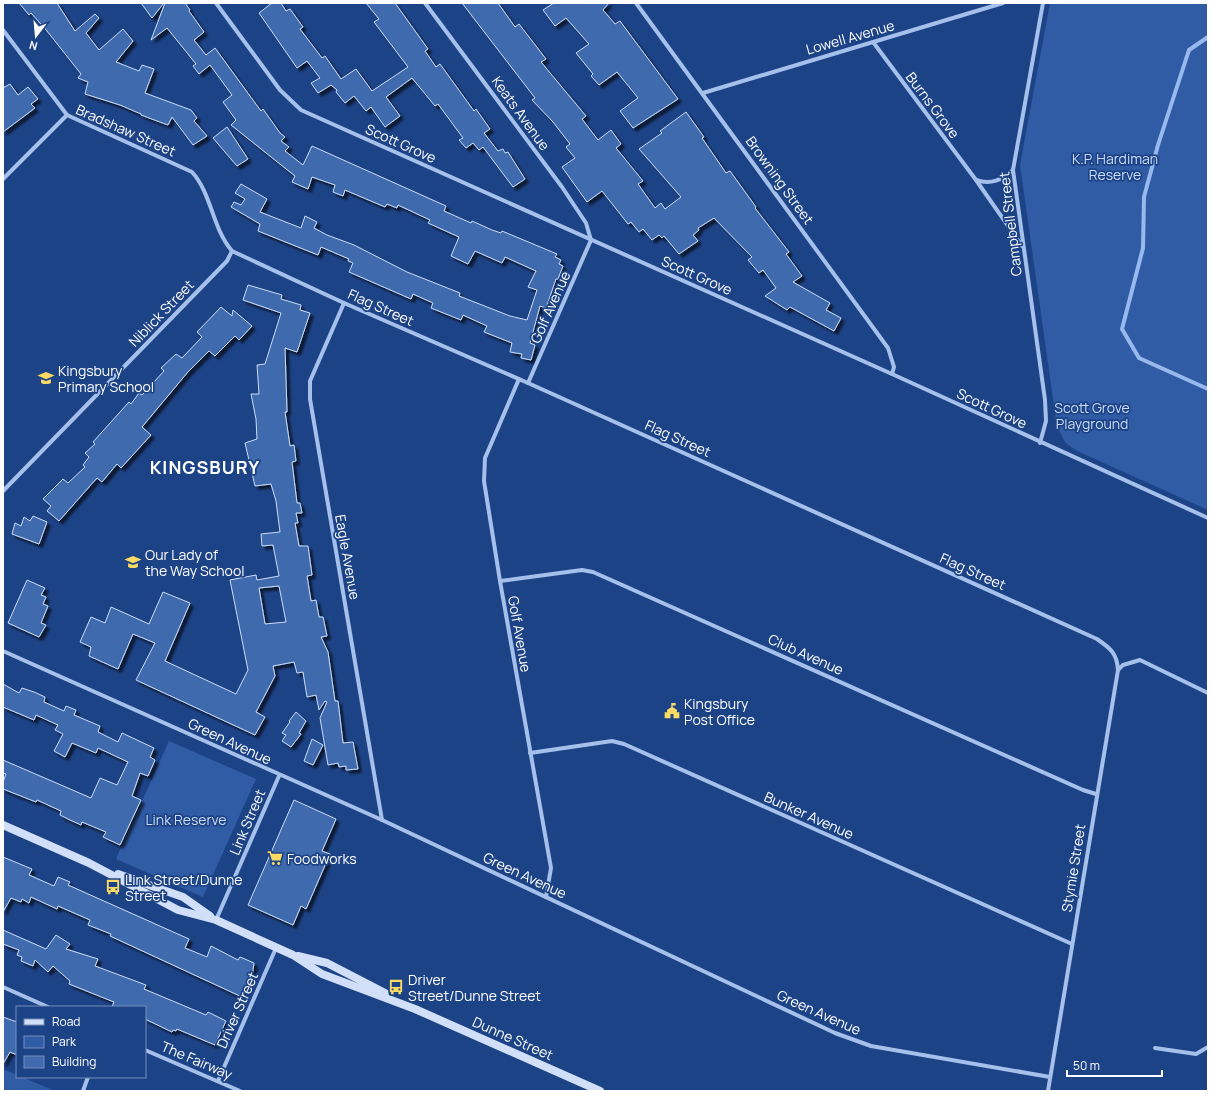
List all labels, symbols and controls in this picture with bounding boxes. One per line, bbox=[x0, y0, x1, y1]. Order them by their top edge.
street label: Lowell Avenue bbox=[804, 15, 896, 59]
north arrow bbox=[16, 16, 56, 56]
text: N bbox=[27, 38, 39, 54]
street label: Burns Grove bbox=[902, 68, 964, 142]
street label: Keats Avenue bbox=[488, 72, 554, 154]
street label: Bradshaw Street bbox=[73, 100, 179, 161]
street label: Scott Grove bbox=[363, 119, 439, 167]
street label: Browning Street bbox=[742, 132, 819, 228]
park label: K.P. Hardiman Reserve bbox=[1072, 149, 1158, 184]
street label: Campbell Street bbox=[994, 170, 1026, 277]
street label: Scott Grove bbox=[659, 251, 735, 299]
street label: Golf Avenue bbox=[526, 268, 574, 346]
street label: Niblick Street bbox=[124, 275, 198, 351]
street label: Flag Street bbox=[345, 284, 417, 330]
place label: Kingsbury Primary School bbox=[58, 361, 154, 396]
school or university icon: Kingsbury Primary School bbox=[37, 369, 55, 387]
street label: Scott Grove bbox=[954, 383, 1030, 433]
park label: Scott Grove Playground bbox=[1054, 398, 1130, 433]
street label: Flag Street bbox=[642, 415, 714, 461]
district label: KINGSBURY bbox=[150, 455, 260, 479]
street label: Eagle Avenue bbox=[331, 513, 365, 601]
place label: Our Lady of the Way School bbox=[145, 545, 244, 580]
street label: Flag Street bbox=[937, 548, 1009, 594]
school or university icon: Our Lady of the Way School bbox=[124, 553, 142, 571]
street label: Golf Avenue bbox=[504, 594, 536, 674]
street label: Club Avenue bbox=[765, 629, 847, 679]
place label: Kingsbury Post Office bbox=[684, 694, 755, 729]
public building icon: Kingsbury Post Office bbox=[663, 702, 681, 720]
street label: Green Avenue bbox=[185, 713, 275, 769]
street label: Link Street bbox=[225, 786, 269, 858]
street label: Bunker Avenue bbox=[761, 787, 857, 843]
park label: Link Reserve bbox=[145, 810, 227, 829]
street label: Stymie Street bbox=[1057, 822, 1089, 913]
street label: Green Avenue bbox=[480, 847, 570, 903]
supermarket icon: Foodworks bbox=[266, 849, 284, 867]
place label: Foodworks bbox=[287, 849, 357, 868]
place label: Link Street/Dunne Street bbox=[125, 870, 243, 905]
bus stop icon: Link Street/Dunne Street bbox=[104, 878, 122, 896]
street label: Driver Street bbox=[212, 968, 262, 1051]
place label: Driver Street/Dunne Street bbox=[408, 970, 541, 1005]
bus stop icon: Driver Street/Dunne Street bbox=[387, 978, 405, 996]
street label: Green Avenue bbox=[774, 985, 864, 1039]
legend bbox=[16, 1006, 146, 1078]
street label: Dunne Street bbox=[470, 1012, 557, 1064]
text: Road bbox=[52, 1013, 80, 1030]
text: Park bbox=[52, 1033, 77, 1050]
street label: The Fairway bbox=[158, 1036, 236, 1084]
scale bar bbox=[1067, 1052, 1162, 1078]
text: Building bbox=[52, 1053, 96, 1070]
text: 50 m bbox=[1073, 1057, 1100, 1074]

